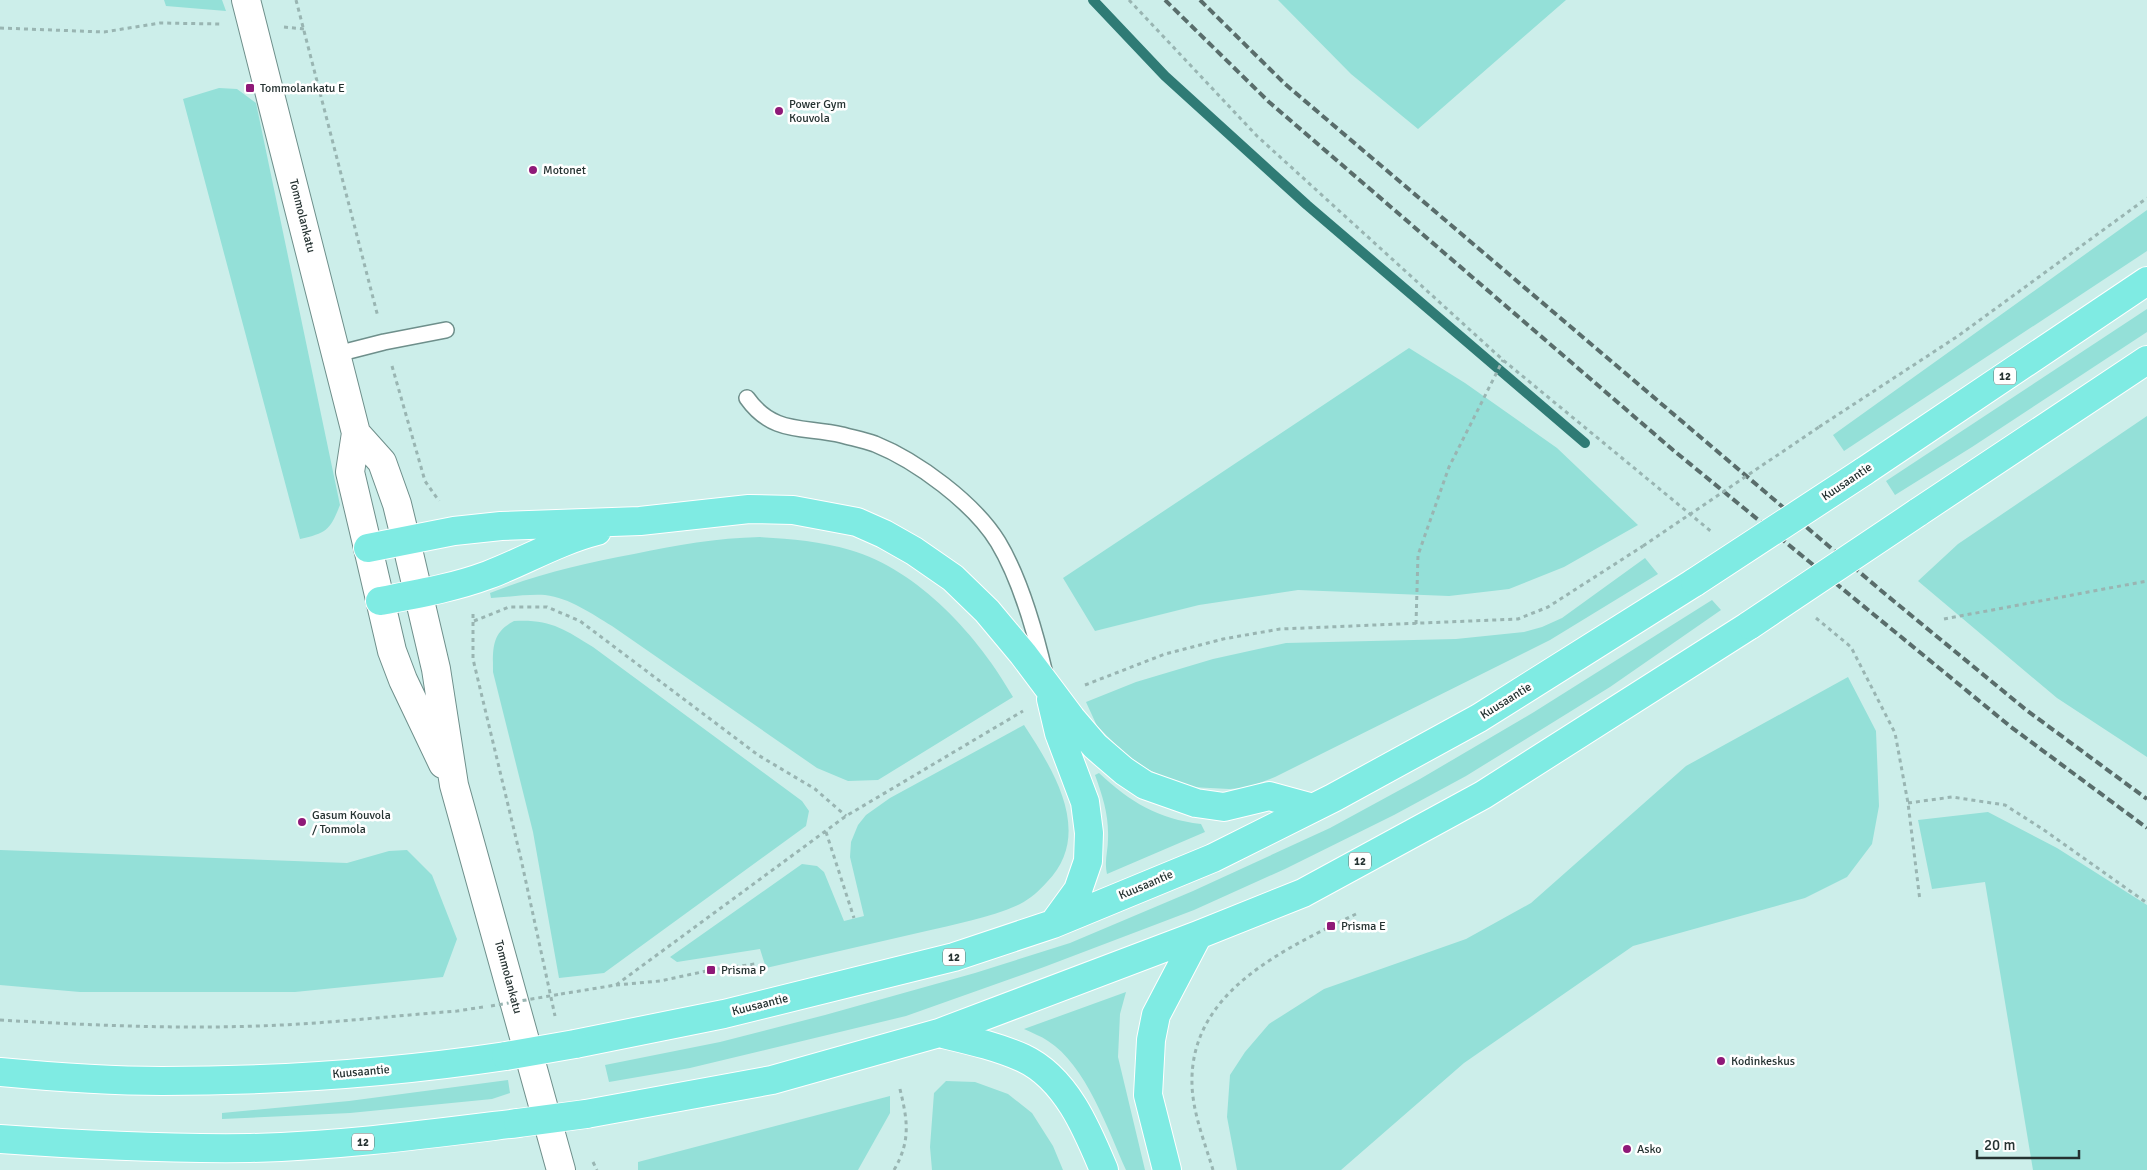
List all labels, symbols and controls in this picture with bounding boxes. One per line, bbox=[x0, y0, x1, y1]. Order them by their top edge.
place label: Tommolankatu E bbox=[260, 81, 345, 96]
marker: Tommolankatu E bbox=[244, 82, 256, 94]
place label: Power Gym Kouvola bbox=[789, 97, 846, 126]
marker: Power Gym Kouvola bbox=[773, 105, 785, 117]
place label: Motonet bbox=[543, 163, 586, 178]
marker: Motonet bbox=[527, 164, 539, 176]
street label: Tommolankatu bbox=[286, 178, 318, 254]
road number: 12 bbox=[1994, 368, 2016, 384]
street label: Kuusaantie bbox=[1819, 460, 1875, 504]
street label: Kuusaantie bbox=[1478, 679, 1534, 723]
place label: Gasum Kouvola / Tommola bbox=[312, 808, 391, 837]
marker: Gasum Kouvola / Tommola bbox=[296, 816, 308, 828]
road number: 12 bbox=[1349, 852, 1371, 869]
street label: Kuusaantie bbox=[1117, 867, 1175, 903]
place label: Prisma E bbox=[1341, 919, 1386, 934]
marker: Prisma E bbox=[1325, 920, 1337, 932]
street label: Tommolankatu bbox=[491, 939, 525, 1015]
road number: 12 bbox=[943, 949, 965, 966]
place label: Prisma P bbox=[721, 963, 766, 978]
marker: Prisma P bbox=[705, 964, 717, 976]
street label: Kuusaantie bbox=[730, 991, 790, 1019]
place label: Kodinkeskus bbox=[1731, 1054, 1795, 1069]
marker: Kodinkeskus bbox=[1715, 1055, 1727, 1067]
street label: Kuusaantie bbox=[332, 1062, 390, 1082]
scale bar bbox=[1977, 1128, 2080, 1160]
road number: 12 bbox=[352, 1134, 374, 1150]
text: 20 m bbox=[1984, 1136, 2015, 1154]
place label: Asko bbox=[1637, 1142, 1662, 1157]
marker: Asko bbox=[1621, 1143, 1633, 1155]

